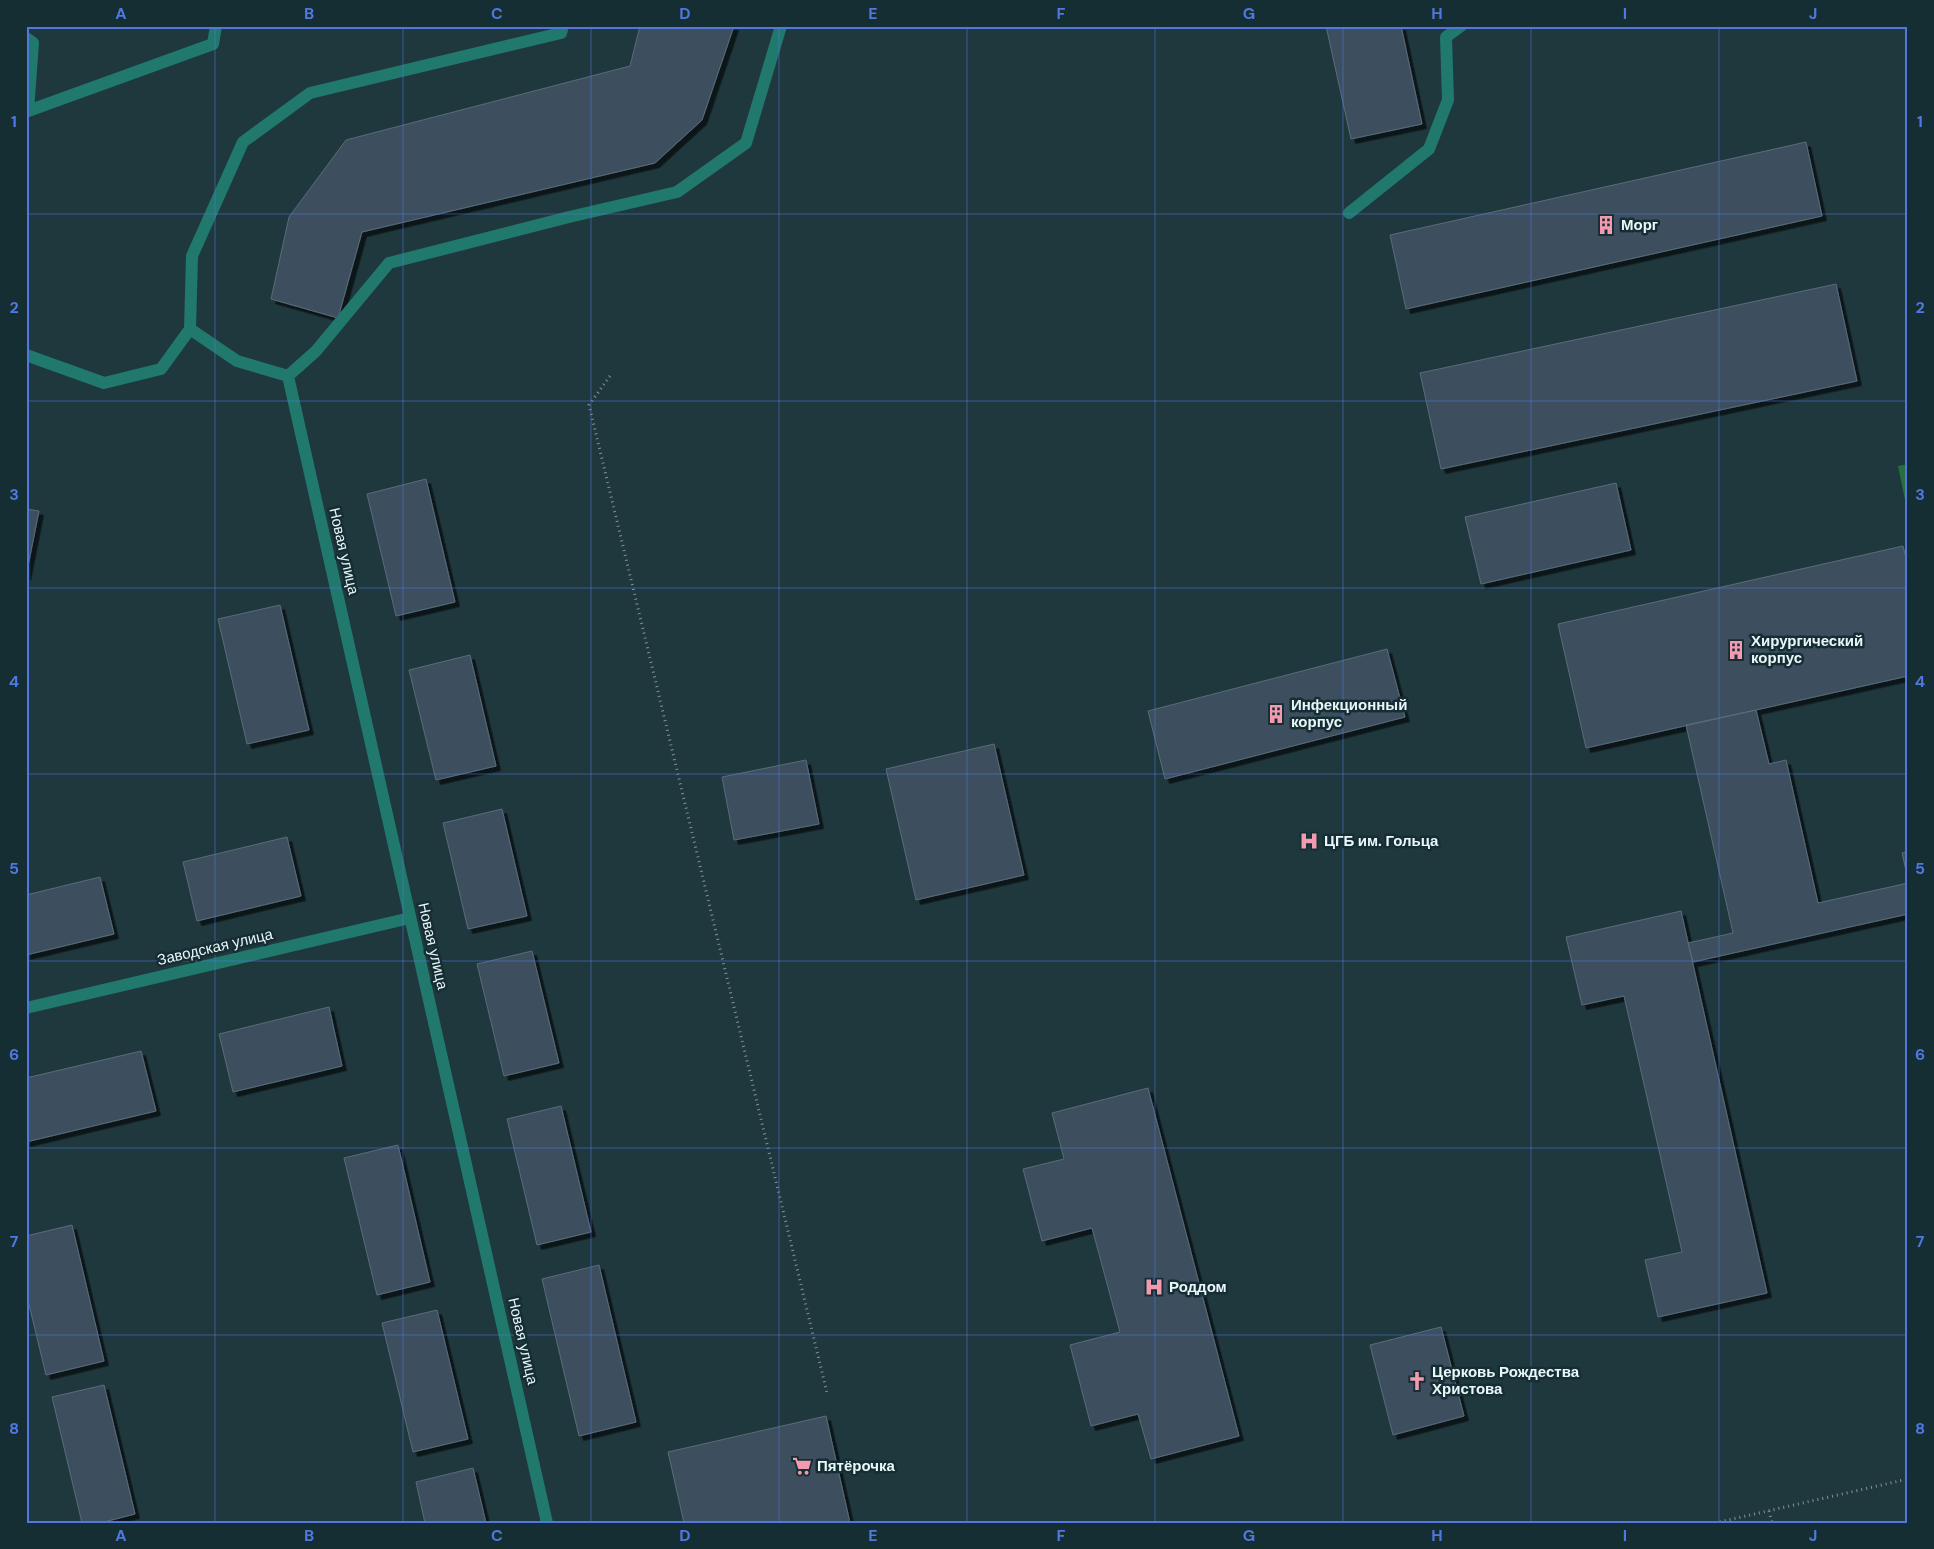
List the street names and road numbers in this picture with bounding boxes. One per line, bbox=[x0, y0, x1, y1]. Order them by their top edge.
street label: Новая улица bbox=[324, 506, 364, 597]
street label: Новая улица bbox=[413, 901, 453, 992]
street label: Заводская улица bbox=[155, 924, 275, 970]
street label: Новая улица bbox=[503, 1296, 543, 1387]

